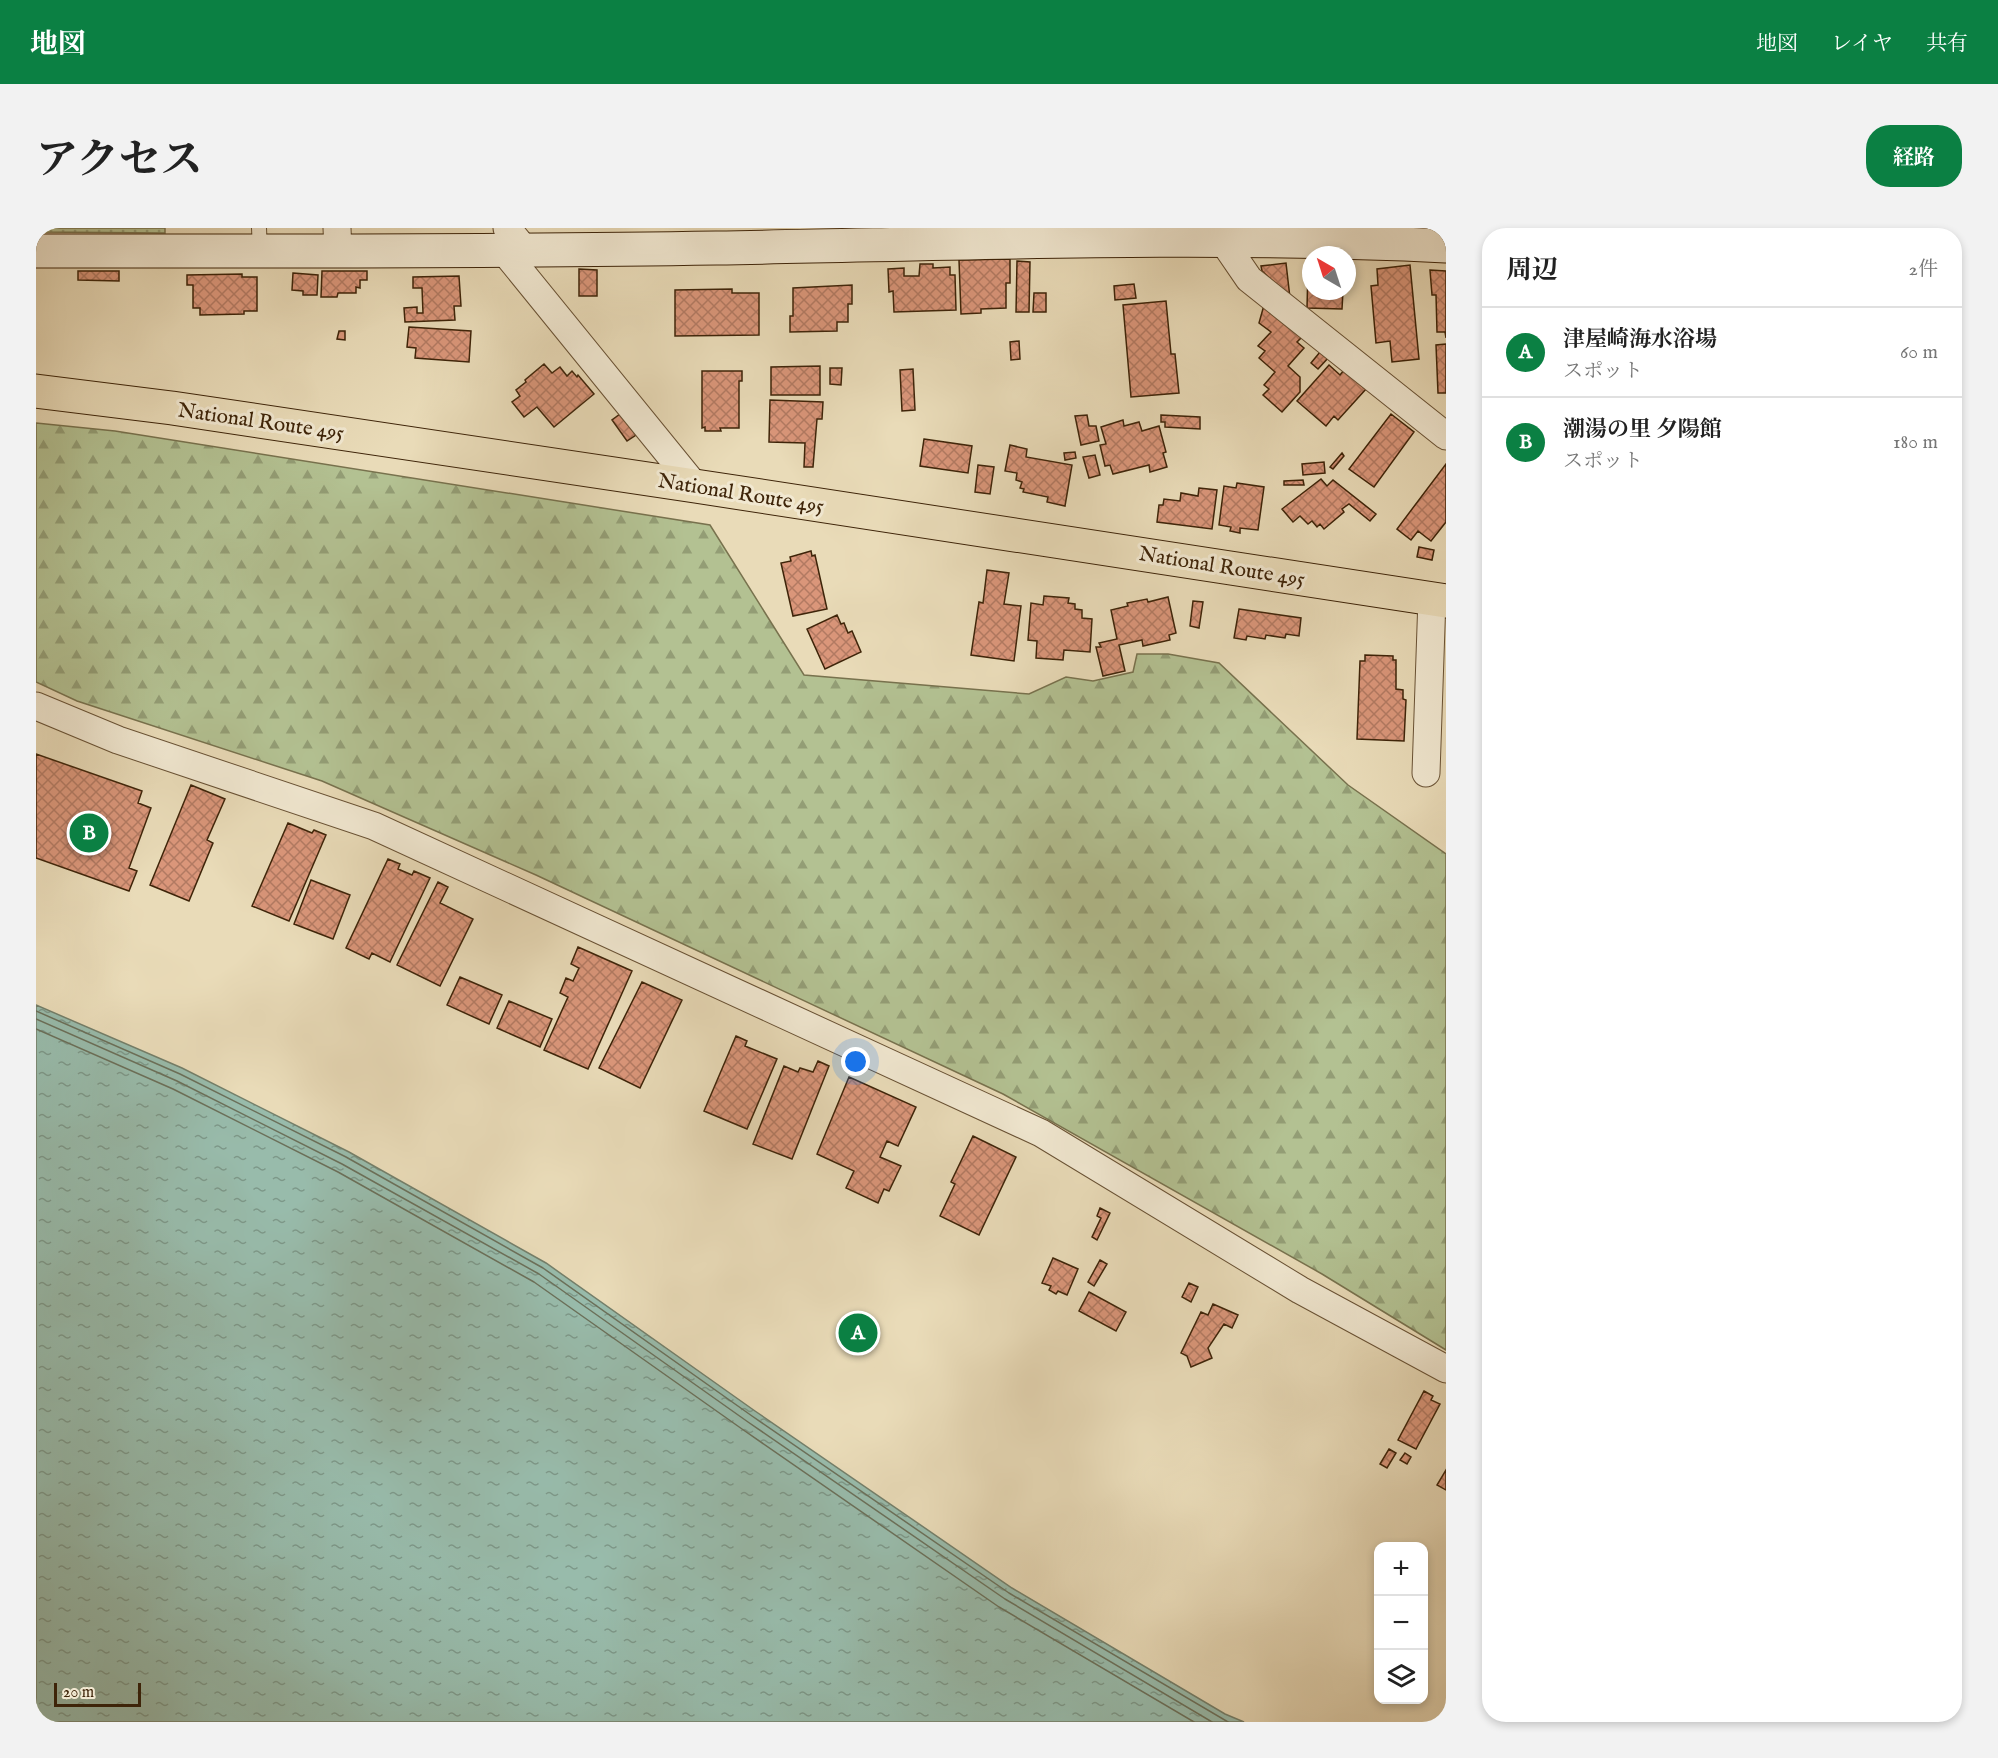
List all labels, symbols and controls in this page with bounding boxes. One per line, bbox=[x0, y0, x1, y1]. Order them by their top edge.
text: 地図 bbox=[30, 28, 86, 63]
text: 地図 bbox=[1756, 31, 1798, 58]
text: レイヤ bbox=[1831, 31, 1893, 58]
text: 共有 bbox=[1926, 31, 1968, 58]
button: 経路 bbox=[1866, 125, 1962, 187]
text: アクセス bbox=[36, 135, 203, 188]
north arrow bbox=[1302, 246, 1356, 300]
text: 周辺 bbox=[1506, 254, 1558, 287]
text: 2件 bbox=[1909, 257, 1938, 282]
text: 津屋崎海水浴場 bbox=[1563, 326, 1717, 354]
text: A bbox=[1519, 340, 1532, 365]
text: 60 m bbox=[1900, 340, 1938, 365]
text: スポット bbox=[1563, 359, 1643, 384]
street label: National Route 495 bbox=[176, 397, 346, 448]
text: 潮湯の里 夕陽館 bbox=[1563, 416, 1722, 444]
text: B bbox=[1519, 430, 1532, 455]
text: 180 m bbox=[1893, 430, 1938, 455]
text: スポット bbox=[1563, 449, 1643, 474]
street label: National Route 495 bbox=[656, 468, 826, 521]
street label: National Route 495 bbox=[1137, 541, 1307, 594]
pin: B bbox=[70, 810, 108, 856]
your location bbox=[841, 1047, 870, 1076]
pin: A bbox=[838, 1310, 878, 1356]
map controls bbox=[1374, 1542, 1428, 1704]
button: + bbox=[1374, 1542, 1428, 1596]
button: − bbox=[1374, 1596, 1428, 1650]
button: layers bbox=[1374, 1650, 1428, 1704]
scale bar bbox=[54, 1680, 141, 1708]
text: 20 m bbox=[63, 1683, 94, 1703]

